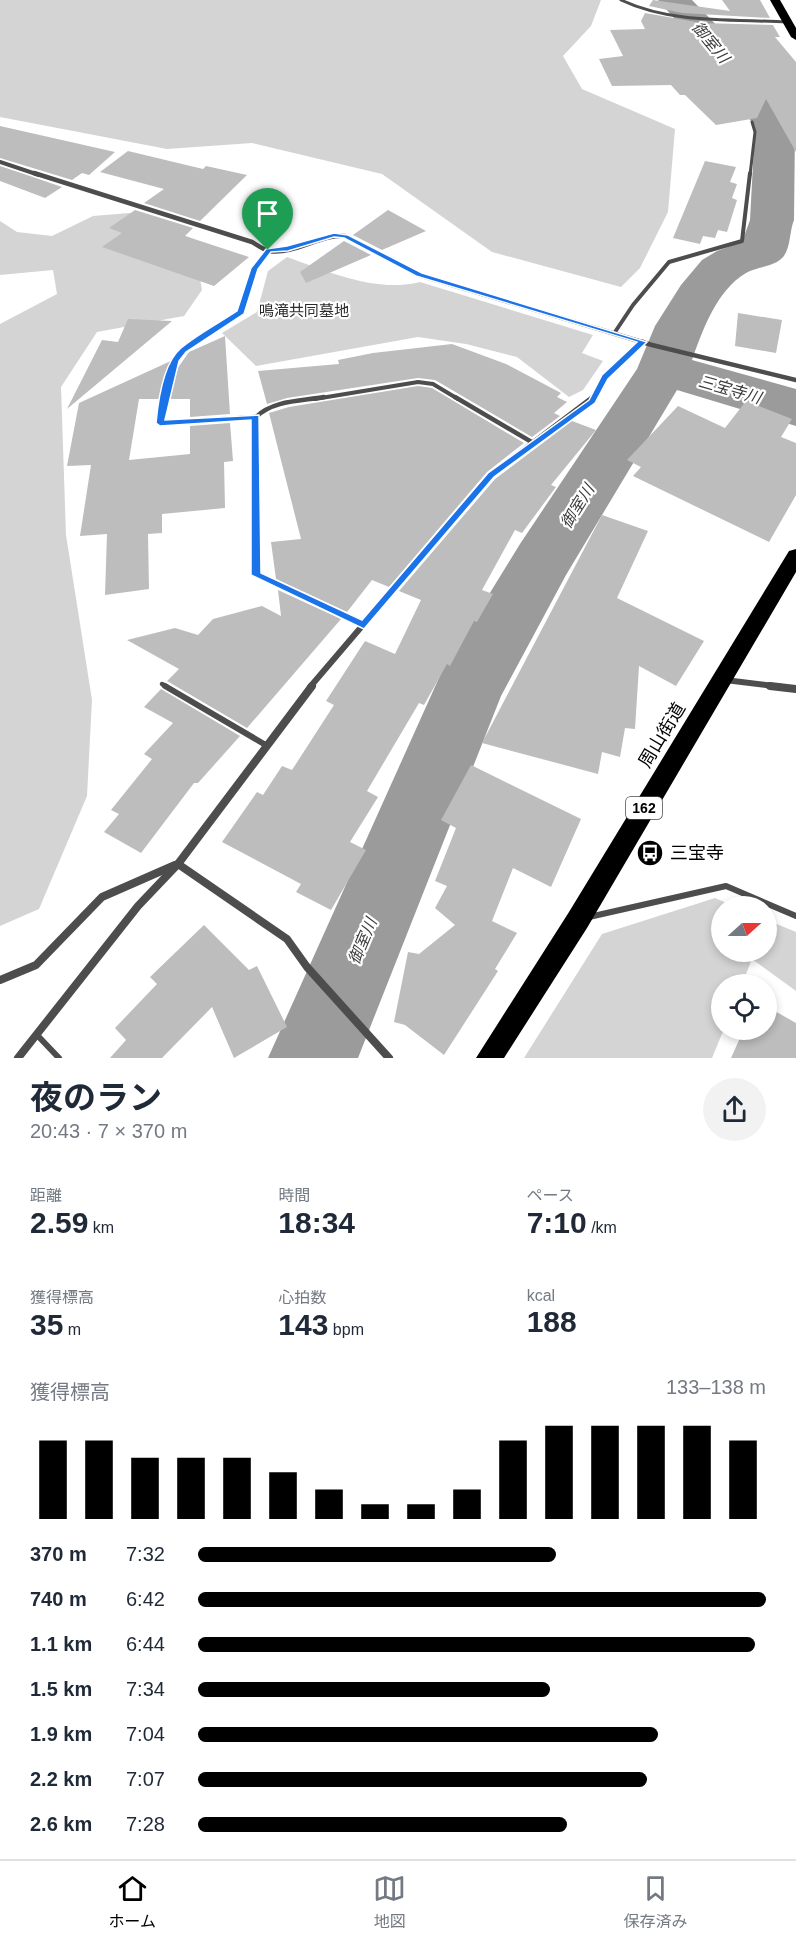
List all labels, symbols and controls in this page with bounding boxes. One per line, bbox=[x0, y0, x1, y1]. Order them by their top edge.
water label: 御室川 bbox=[689, 18, 734, 68]
pin bbox=[242, 188, 293, 250]
icon: arrive bbox=[251, 197, 284, 230]
park label: 鳴滝共同墓地 bbox=[259, 302, 349, 319]
water label: 三宝寺川 bbox=[697, 372, 765, 407]
water label: 御室川 bbox=[557, 480, 598, 531]
street label: 周山街道 bbox=[635, 699, 689, 771]
road number: 162 bbox=[626, 797, 662, 819]
bus stop icon: 三宝寺 bbox=[635, 838, 665, 868]
place label: 三宝寺 bbox=[670, 843, 724, 863]
north arrow bbox=[711, 896, 777, 962]
map controls bbox=[711, 896, 777, 1040]
water label: 御室川 bbox=[345, 914, 380, 967]
button: locate bbox=[711, 974, 777, 1040]
button: share bbox=[703, 1078, 766, 1141]
text: 夜のラン bbox=[30, 1079, 162, 1116]
text: 20:43 · 7 × 370 m bbox=[30, 1120, 187, 1142]
text: 距離 bbox=[30, 1187, 62, 1204]
text: 時間 bbox=[278, 1187, 310, 1204]
text: ペース bbox=[527, 1187, 574, 1204]
text: 2.59 bbox=[30, 1206, 88, 1239]
text: 18:34 bbox=[278, 1206, 355, 1239]
text: 7:10 bbox=[527, 1206, 587, 1239]
text: km bbox=[88, 1219, 114, 1236]
text: /km bbox=[587, 1219, 617, 1236]
text: kcal bbox=[527, 1287, 555, 1304]
text: 獲得標高 bbox=[30, 1289, 94, 1306]
text: 心拍数 bbox=[278, 1289, 326, 1306]
text: 188 bbox=[527, 1305, 577, 1338]
text: 35 bbox=[30, 1308, 63, 1341]
text: 143 bbox=[278, 1308, 328, 1341]
text: m bbox=[63, 1321, 81, 1338]
text: bpm bbox=[328, 1321, 364, 1338]
text: 133–138 m bbox=[666, 1376, 766, 1398]
text: 獲得標高 bbox=[30, 1381, 110, 1403]
text: 370 m bbox=[30, 1543, 87, 1565]
text: 7:32 bbox=[126, 1543, 165, 1565]
text: 740 m bbox=[30, 1588, 87, 1610]
text: 6:42 bbox=[126, 1588, 165, 1610]
text: 1.1 km bbox=[30, 1633, 92, 1655]
text: 6:44 bbox=[126, 1633, 165, 1655]
text: 1.5 km bbox=[30, 1678, 92, 1700]
text: 7:34 bbox=[126, 1678, 165, 1700]
text: 1.9 km bbox=[30, 1723, 92, 1745]
text: 7:04 bbox=[126, 1723, 165, 1745]
text: 2.2 km bbox=[30, 1768, 92, 1790]
text: 7:07 bbox=[126, 1768, 165, 1790]
text: 2.6 km bbox=[30, 1813, 92, 1835]
text: 7:28 bbox=[126, 1813, 165, 1835]
tab: ホーム bbox=[109, 1872, 156, 1932]
tab: 地図 bbox=[373, 1872, 406, 1932]
tab: 保存済み bbox=[623, 1872, 687, 1932]

